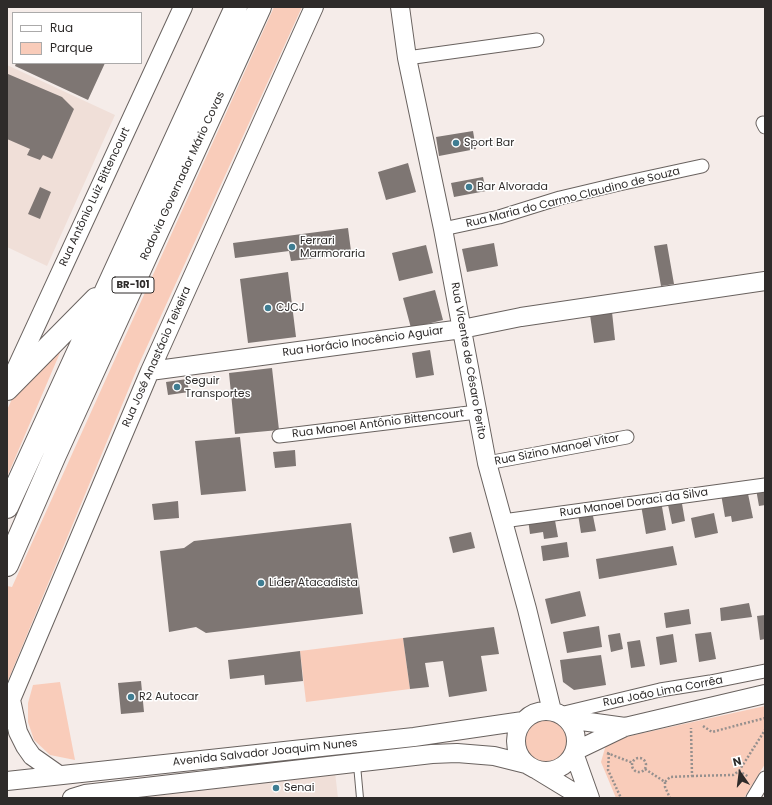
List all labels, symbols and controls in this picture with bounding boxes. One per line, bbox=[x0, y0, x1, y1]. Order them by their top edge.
legend bbox=[12, 12, 142, 64]
text: Rua bbox=[50, 19, 73, 36]
text: Parque bbox=[50, 39, 93, 56]
street label: Rodovia Governador Mário Covas bbox=[138, 90, 228, 262]
street label: Rua Antônio Luiz Bittencourt bbox=[57, 125, 133, 269]
place label: Sport Bar bbox=[464, 136, 514, 150]
marker: Sport Bar bbox=[451, 138, 461, 148]
street label: Rua Maria do Carmo Claudino de Souza bbox=[465, 165, 681, 231]
place label: Bar Alvorada bbox=[477, 180, 548, 194]
marker: Bar Alvorada bbox=[464, 182, 474, 192]
place label: Ferrari Marmoraria bbox=[300, 234, 365, 260]
marker: Ferrari Marmoraria bbox=[287, 242, 297, 252]
road number: BR-101 bbox=[112, 277, 154, 293]
street label: Rua Vicente de Césaro Perito bbox=[448, 281, 488, 441]
street label: Rua José Anastácio Teixeira bbox=[120, 285, 194, 429]
place label: CJCJ bbox=[276, 301, 305, 315]
marker: CJCJ bbox=[263, 303, 273, 313]
street label: Rua Horácio Inocêncio Aguiar bbox=[282, 324, 444, 360]
place label: Seguir Transportes bbox=[185, 374, 250, 400]
marker: Seguir Transportes bbox=[172, 382, 182, 392]
street label: Rua Manoel Antônio Bittencourt bbox=[291, 407, 465, 441]
street label: Rua Sizino Manoel Vítor bbox=[494, 431, 620, 469]
street label: Rua Manoel Doraci da Silva bbox=[559, 486, 709, 520]
place label: Líder Atacadista bbox=[269, 576, 358, 590]
marker: Líder Atacadista bbox=[256, 578, 266, 588]
street label: Rua João Lima Corrêa bbox=[602, 674, 724, 710]
place label: R2 Autocar bbox=[139, 690, 199, 704]
marker: R2 Autocar bbox=[126, 692, 136, 702]
street label: Avenida Salvador Joaquim Nunes bbox=[172, 737, 358, 769]
north arrow bbox=[720, 753, 760, 793]
text: N bbox=[731, 753, 743, 770]
place label: Senai bbox=[284, 781, 314, 795]
marker: Senai bbox=[271, 783, 281, 793]

